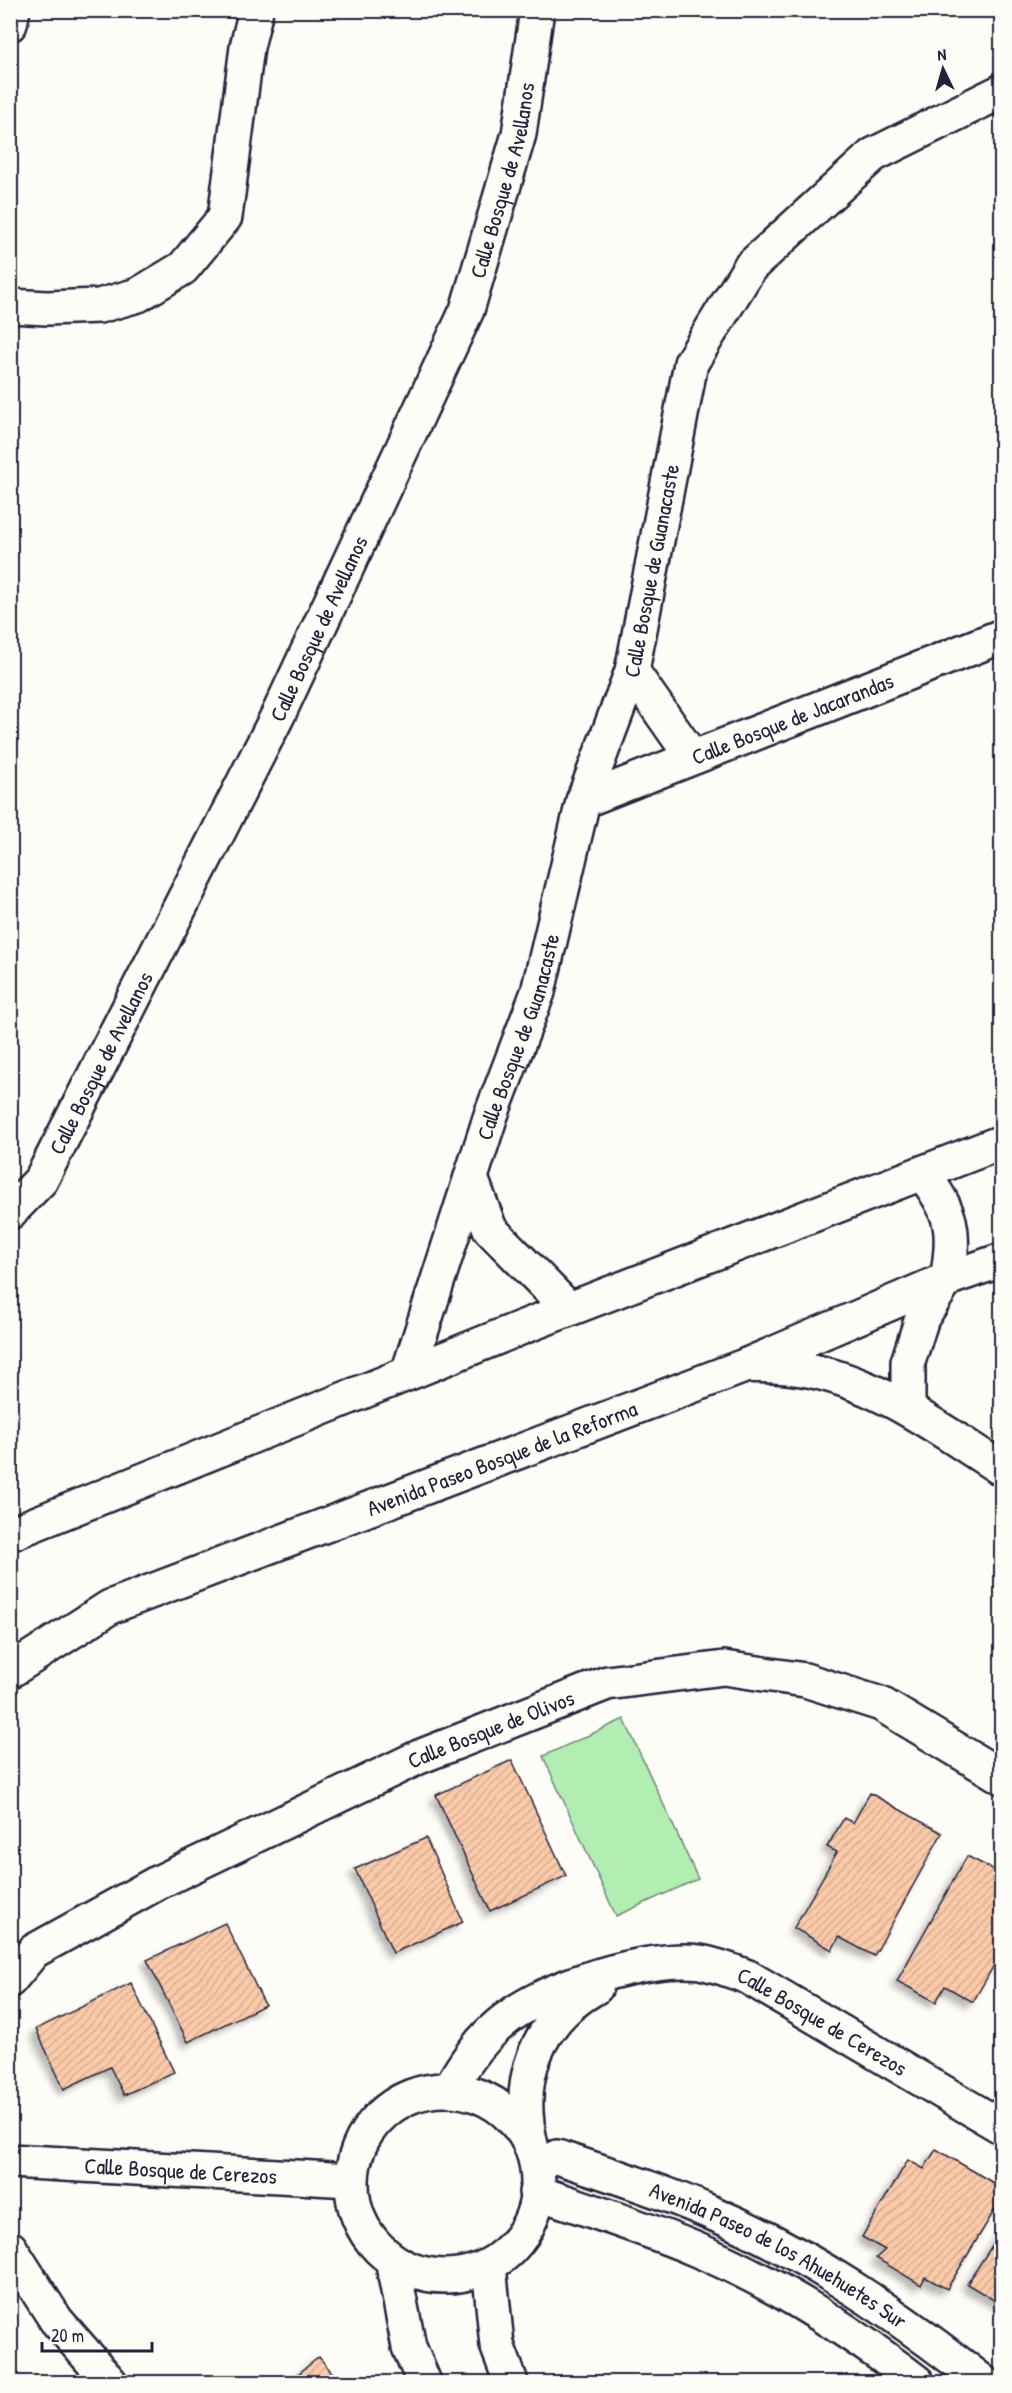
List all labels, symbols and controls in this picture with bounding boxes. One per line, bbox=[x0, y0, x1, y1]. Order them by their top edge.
north arrow bbox=[913, 39, 973, 99]
text: N bbox=[936, 43, 947, 65]
street label: Calle Bosque de Avellanos bbox=[462, 81, 541, 282]
street label: Calle Bosque de Guanacaste bbox=[616, 461, 686, 680]
street label: Calle Bosque de Avellanos bbox=[262, 531, 375, 726]
street label: Calle Bosque de Jacarandas bbox=[687, 665, 898, 772]
street label: Calle Bosque de Guanacaste bbox=[469, 930, 566, 1144]
street label: Calle Bosque de Avellanos bbox=[42, 966, 160, 1159]
street label: Avenida Paseo Bosque de la Reforma bbox=[363, 1393, 642, 1523]
street label: Calle Bosque de Olivos bbox=[402, 1682, 579, 1775]
street label: Calle Bosque de Cerezos bbox=[733, 1959, 913, 2083]
street label: Calle Bosque de Cerezos bbox=[84, 2150, 278, 2191]
street label: Avenida Paseo de los Ahuehuetes Sur bbox=[645, 2175, 914, 2336]
scale bar bbox=[42, 2315, 152, 2353]
text: 20 m bbox=[51, 2323, 84, 2348]

